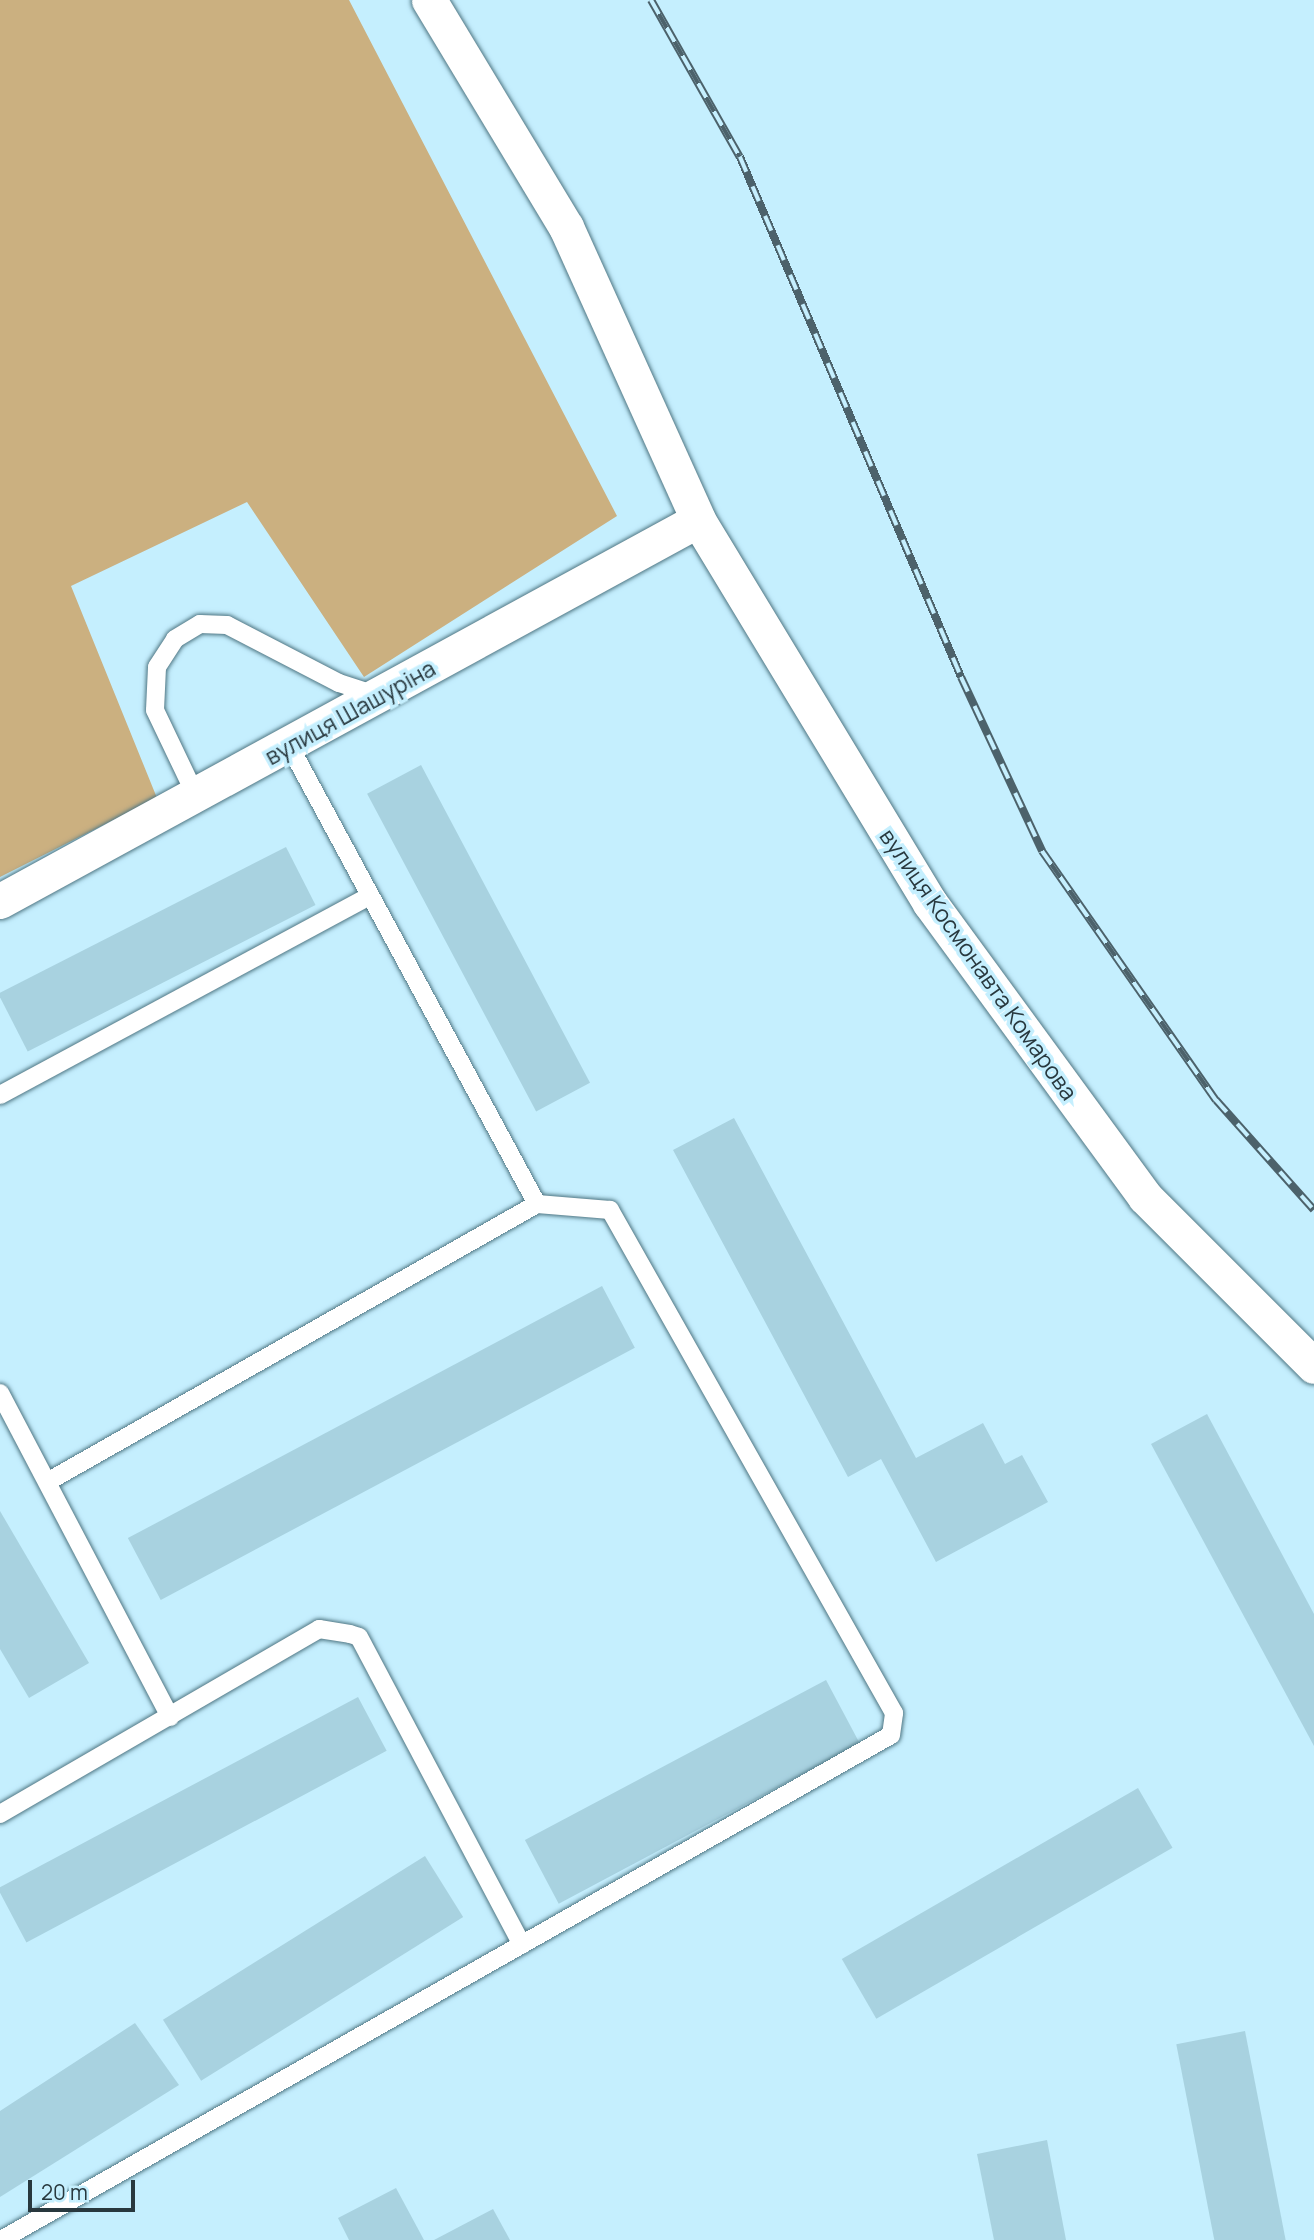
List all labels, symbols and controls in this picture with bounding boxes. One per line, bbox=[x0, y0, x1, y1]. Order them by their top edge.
street label: вулиця Шашуріна bbox=[260, 654, 440, 770]
street label: вулиця Космонавта Комарова bbox=[874, 823, 1084, 1105]
scale bar bbox=[32, 2166, 138, 2210]
text: 20 m bbox=[41, 2178, 88, 2206]

